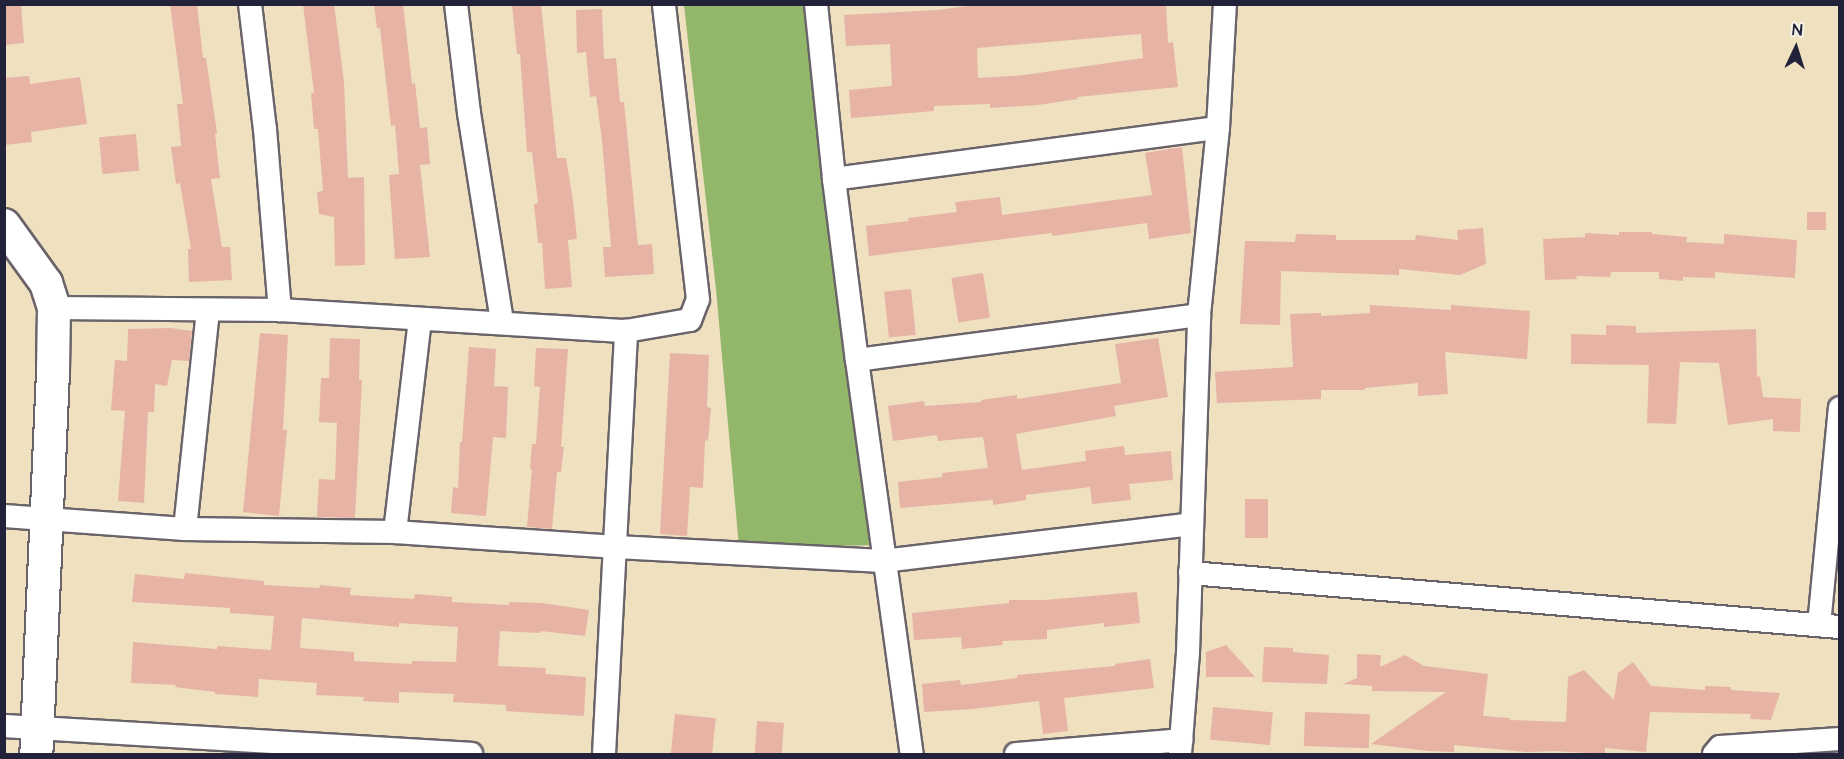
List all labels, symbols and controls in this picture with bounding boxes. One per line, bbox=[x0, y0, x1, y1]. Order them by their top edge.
north arrow bbox=[1766, 18, 1826, 78]
text: N bbox=[1791, 19, 1803, 41]

